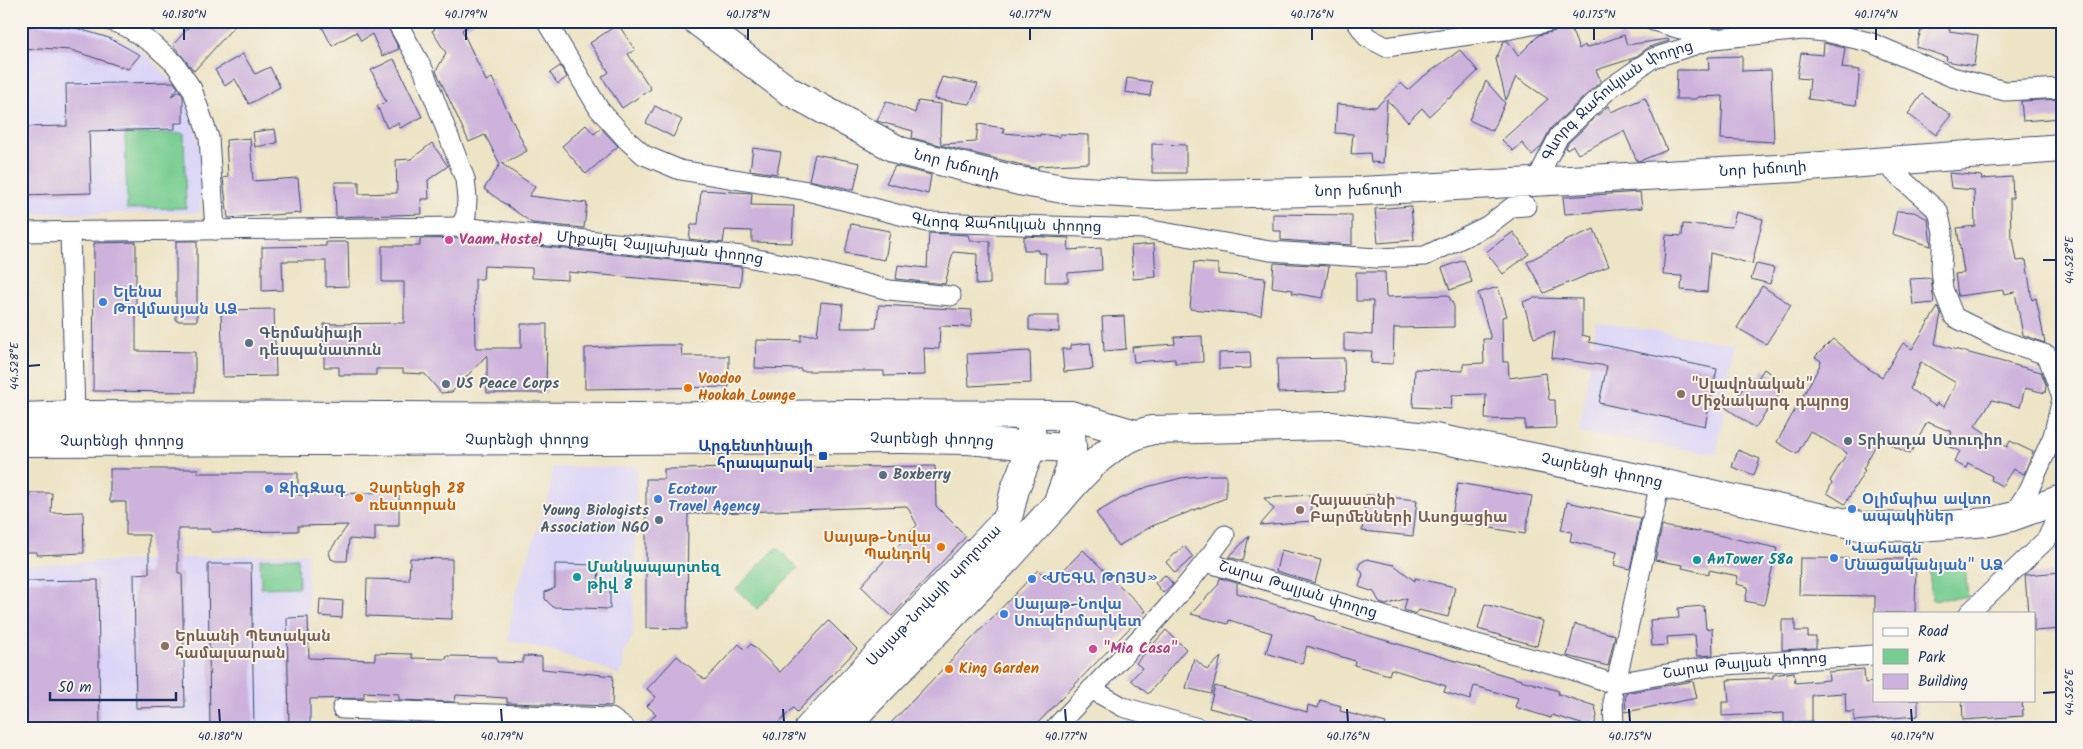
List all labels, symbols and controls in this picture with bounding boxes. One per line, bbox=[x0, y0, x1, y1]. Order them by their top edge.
text: 40.180°N bbox=[162, 5, 206, 24]
text: 40.179°N bbox=[445, 5, 487, 24]
text: 40.178°N bbox=[726, 5, 770, 24]
text: 40.177°N bbox=[1009, 5, 1051, 24]
text: 40.176°N bbox=[1290, 5, 1334, 24]
text: 40.175°N bbox=[1572, 5, 1616, 24]
text: 40.174°N bbox=[1854, 5, 1898, 24]
street label: Գևորգ Ջահուկյան փողոց bbox=[1536, 34, 1696, 166]
street label: Նոր խճուղի bbox=[911, 143, 1002, 188]
street label: Նոր խճուղի bbox=[1718, 155, 1808, 184]
street label: Նոր խճուղի bbox=[1314, 177, 1403, 204]
street label: Գևորգ Ջահուկյան փողոց bbox=[908, 206, 1102, 240]
street label: Միքայել Չայլախյան փողոց bbox=[555, 225, 765, 272]
place label: Vaam Hostel bbox=[459, 228, 542, 252]
marker: Vaam Hostel bbox=[443, 234, 455, 246]
text: 44.528°E bbox=[2060, 235, 2079, 284]
place label: Ելենա Թովմասյան ԱՁ bbox=[113, 281, 237, 322]
marker: Ելենա Թովմասյան ԱՁ bbox=[97, 296, 109, 308]
place label: Գերմանիայի դեսպանատուն bbox=[259, 322, 382, 363]
marker: Գերմանիայի դեսպանատուն bbox=[243, 337, 255, 349]
text: 44.528°E bbox=[5, 341, 24, 390]
place label: Voodoo Hookah Lounge bbox=[698, 367, 797, 408]
place label: US Peace Corps bbox=[456, 372, 559, 396]
place label: "Սլավոնական" Միջնակարգ դպրոց bbox=[1691, 373, 1849, 414]
marker: US Peace Corps bbox=[440, 378, 452, 390]
marker: Voodoo Hookah Lounge bbox=[682, 382, 694, 394]
marker: "Սլավոնական" Միջնակարգ դպրոց bbox=[1675, 388, 1687, 400]
street label: Չարենցի փողոց bbox=[870, 427, 995, 454]
street label: Չարենցի փողոց bbox=[465, 428, 589, 452]
street label: Չարենցի փողոց bbox=[60, 429, 184, 454]
place label: Տրիադա Ստուդիո bbox=[1858, 429, 2003, 453]
place label: Արգենտինայի հրապարակ bbox=[698, 435, 813, 476]
marker: Տրիադա Ստուդիո bbox=[1842, 435, 1854, 447]
street label: Չարենցի փողոց bbox=[1539, 447, 1665, 495]
marker: Արգենտինայի հրապարակ bbox=[817, 450, 829, 462]
place label: Boxberry bbox=[893, 463, 951, 487]
marker: Boxberry bbox=[877, 469, 889, 481]
place label: ԶիգԶագ bbox=[279, 477, 346, 501]
place label: Չարենցի 28 ռեստորան bbox=[369, 477, 465, 518]
place label: Ecotour Travel Agency bbox=[668, 478, 760, 519]
marker: ԶիգԶագ bbox=[263, 483, 275, 495]
place label: Օլիմպիա ավտո ապակիներ bbox=[1862, 488, 1991, 529]
place label: Հայաստնի Բարմենների Ասոցացիա bbox=[1310, 489, 1508, 530]
marker: Չարենցի 28 ռեստորան bbox=[353, 492, 365, 504]
marker: Ecotour Travel Agency bbox=[652, 493, 664, 505]
place label: Young Biologists Association NGO bbox=[541, 499, 650, 540]
marker: Օլիմպիա ավտո ապակիներ bbox=[1846, 503, 1858, 515]
marker: Հայաստնի Բարմենների Ասոցացիա bbox=[1294, 504, 1306, 516]
marker: Young Biologists Association NGO bbox=[653, 514, 665, 526]
street label: Սայաթ-Նովայի պողոտա bbox=[861, 520, 1007, 672]
place label: Սայաթ-Նովա Պանդոկ bbox=[823, 526, 931, 567]
place label: "Վահագն Մնացականյան" ԱՁ bbox=[1844, 537, 2003, 578]
marker: Սայաթ-Նովա Պանդոկ bbox=[935, 541, 947, 553]
place label: AnTower 58a bbox=[1707, 548, 1793, 572]
marker: "Վահագն Մնացականյան" ԱՁ bbox=[1828, 552, 1840, 564]
street label: Շարա Թալյան փողոց bbox=[1215, 554, 1380, 625]
marker: AnTower 58a bbox=[1691, 554, 1703, 566]
place label: Մանկապարտեզ թիվ 8 bbox=[587, 556, 721, 597]
place label: «ՄԵԳԱ ԹՈՅՍ» bbox=[1042, 567, 1159, 591]
marker: Մանկապարտեզ թիվ 8 bbox=[571, 571, 583, 583]
marker: «ՄԵԳԱ ԹՈՅՍ» bbox=[1026, 573, 1038, 585]
place label: Սայաթ-Նովա Սուպերմարկետ bbox=[1014, 593, 1142, 634]
marker: Սայաթ-Նովա Սուպերմարկետ bbox=[998, 608, 1010, 620]
legend bbox=[1873, 612, 2036, 702]
text: Road bbox=[1918, 620, 1949, 644]
place label: Երևանի Պետական համալսարան bbox=[175, 625, 331, 666]
place label: "Mia Casa" bbox=[1103, 637, 1178, 661]
marker: Երևանի Պետական համալսարան bbox=[159, 640, 171, 652]
marker: "Mia Casa" bbox=[1087, 643, 1099, 655]
street label: Շարա Թալյան փողոց bbox=[1661, 646, 1828, 686]
text: Park bbox=[1918, 646, 1946, 670]
place label: King Garden bbox=[959, 657, 1039, 681]
marker: King Garden bbox=[943, 663, 955, 675]
text: 44.526°E bbox=[2060, 667, 2079, 716]
scale bar bbox=[50, 669, 176, 701]
text: Building bbox=[1918, 670, 1968, 694]
text: 50 m bbox=[58, 676, 92, 700]
text: 40.180°N bbox=[198, 727, 242, 746]
text: 40.179°N bbox=[481, 727, 523, 746]
text: 40.178°N bbox=[762, 727, 806, 746]
text: 40.177°N bbox=[1045, 727, 1087, 746]
text: 40.176°N bbox=[1326, 727, 1370, 746]
text: 40.175°N bbox=[1608, 727, 1652, 746]
text: 40.174°N bbox=[1890, 727, 1934, 746]

